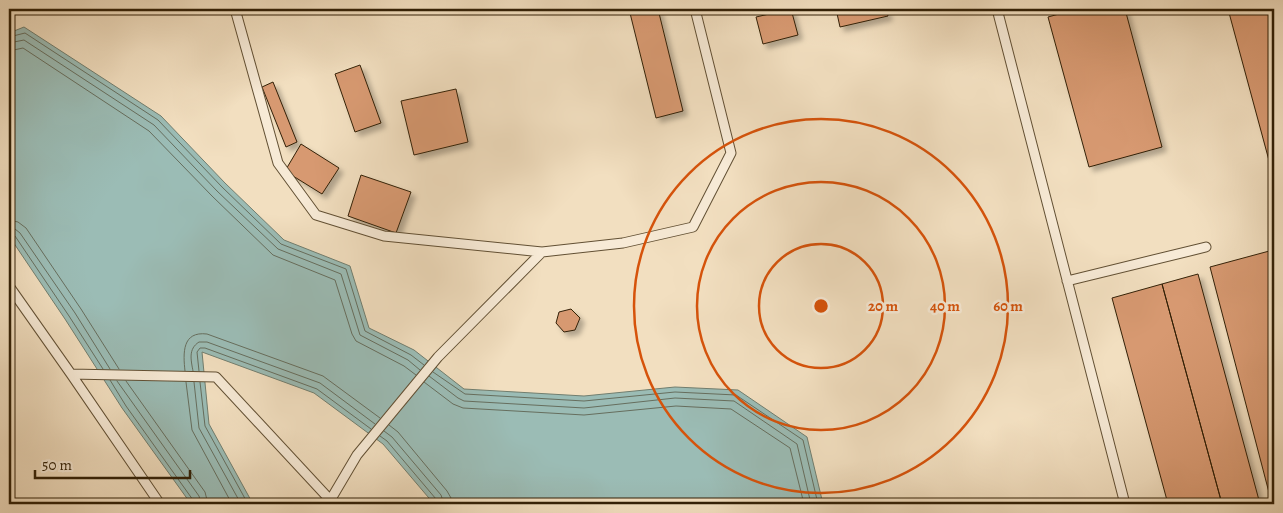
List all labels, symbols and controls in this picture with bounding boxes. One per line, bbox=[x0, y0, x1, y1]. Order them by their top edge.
text: 20 m bbox=[868, 296, 898, 316]
text: 40 m bbox=[930, 296, 960, 316]
text: 60 m bbox=[993, 296, 1023, 316]
centre of rings bbox=[812, 297, 830, 315]
scale bar bbox=[35, 448, 190, 480]
text: 50 m bbox=[42, 455, 72, 475]

